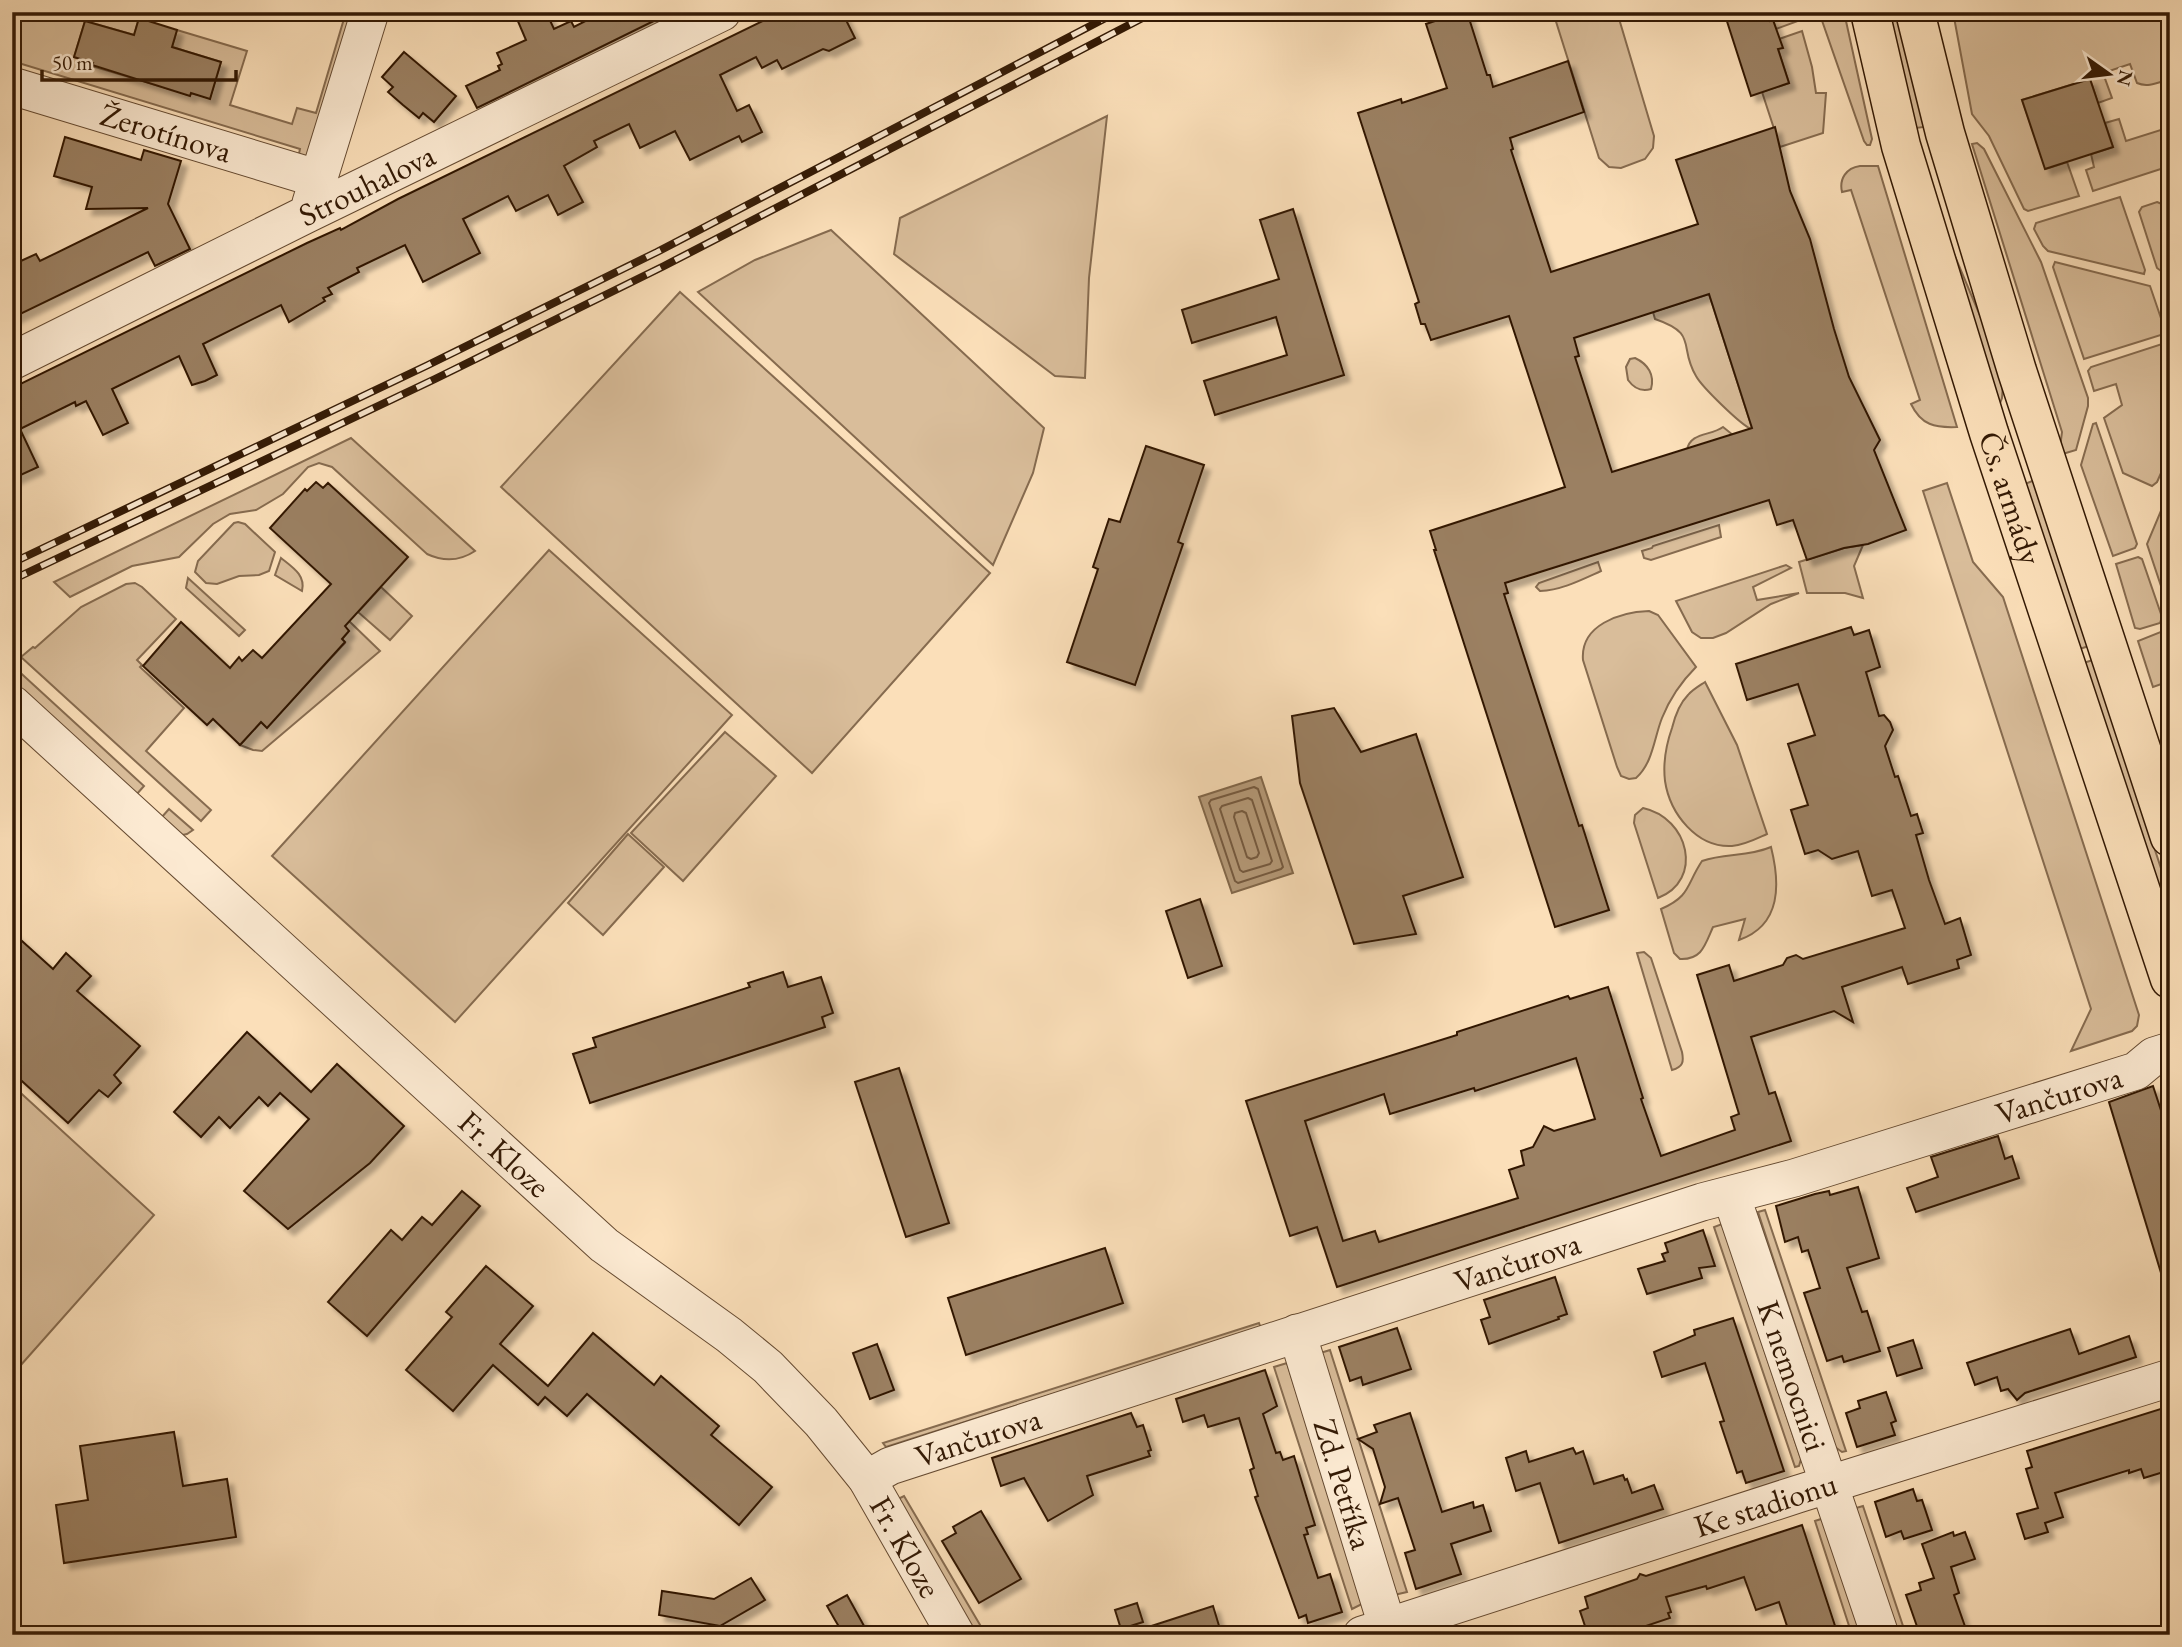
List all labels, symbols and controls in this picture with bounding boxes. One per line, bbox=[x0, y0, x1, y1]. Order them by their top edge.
scale bar bbox=[42, 38, 236, 82]
north arrow bbox=[2074, 38, 2144, 108]
text: 50 m bbox=[52, 49, 93, 76]
text: N bbox=[2111, 68, 2139, 89]
street label: Žerotínova bbox=[95, 93, 237, 172]
street label: Strouhalova bbox=[291, 134, 442, 236]
street label: Čs. armády bbox=[1969, 426, 2052, 571]
street label: Vančurova bbox=[1991, 1056, 2128, 1135]
street label: Fr. Kloze bbox=[449, 1101, 559, 1207]
street label: Vančurova bbox=[1449, 1222, 1586, 1302]
street label: K nemocnici bbox=[1747, 1295, 1837, 1457]
street label: Vančurova bbox=[910, 1397, 1047, 1477]
street label: Zd. Petříka bbox=[1304, 1414, 1383, 1555]
street label: Ke stadionu bbox=[1689, 1462, 1842, 1547]
street label: Fr. Kloze bbox=[860, 1488, 951, 1605]

